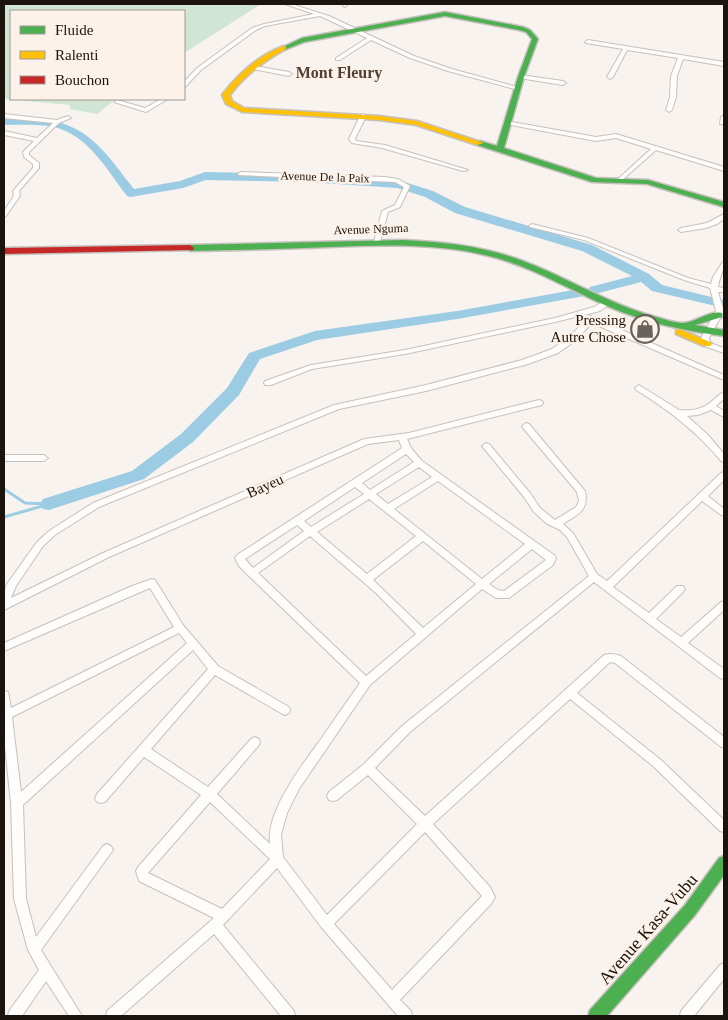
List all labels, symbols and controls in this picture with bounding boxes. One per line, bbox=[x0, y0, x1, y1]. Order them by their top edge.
legend bbox=[10, 10, 185, 100]
text: Fluide bbox=[55, 22, 94, 38]
text: Ralenti bbox=[55, 47, 98, 63]
district label: Mont Fleury bbox=[296, 64, 382, 82]
text: Bouchon bbox=[55, 72, 110, 88]
street label: Avenue De la Paix bbox=[280, 168, 370, 186]
street label: Avenue Nguma bbox=[333, 221, 409, 237]
place label: Pressing Autre Chose bbox=[551, 312, 626, 345]
shop icon: Pressing Autre Chose bbox=[630, 314, 660, 344]
street label: Bayeu bbox=[244, 471, 286, 501]
street label: Avenue Kasa-Vubu bbox=[595, 870, 701, 988]

